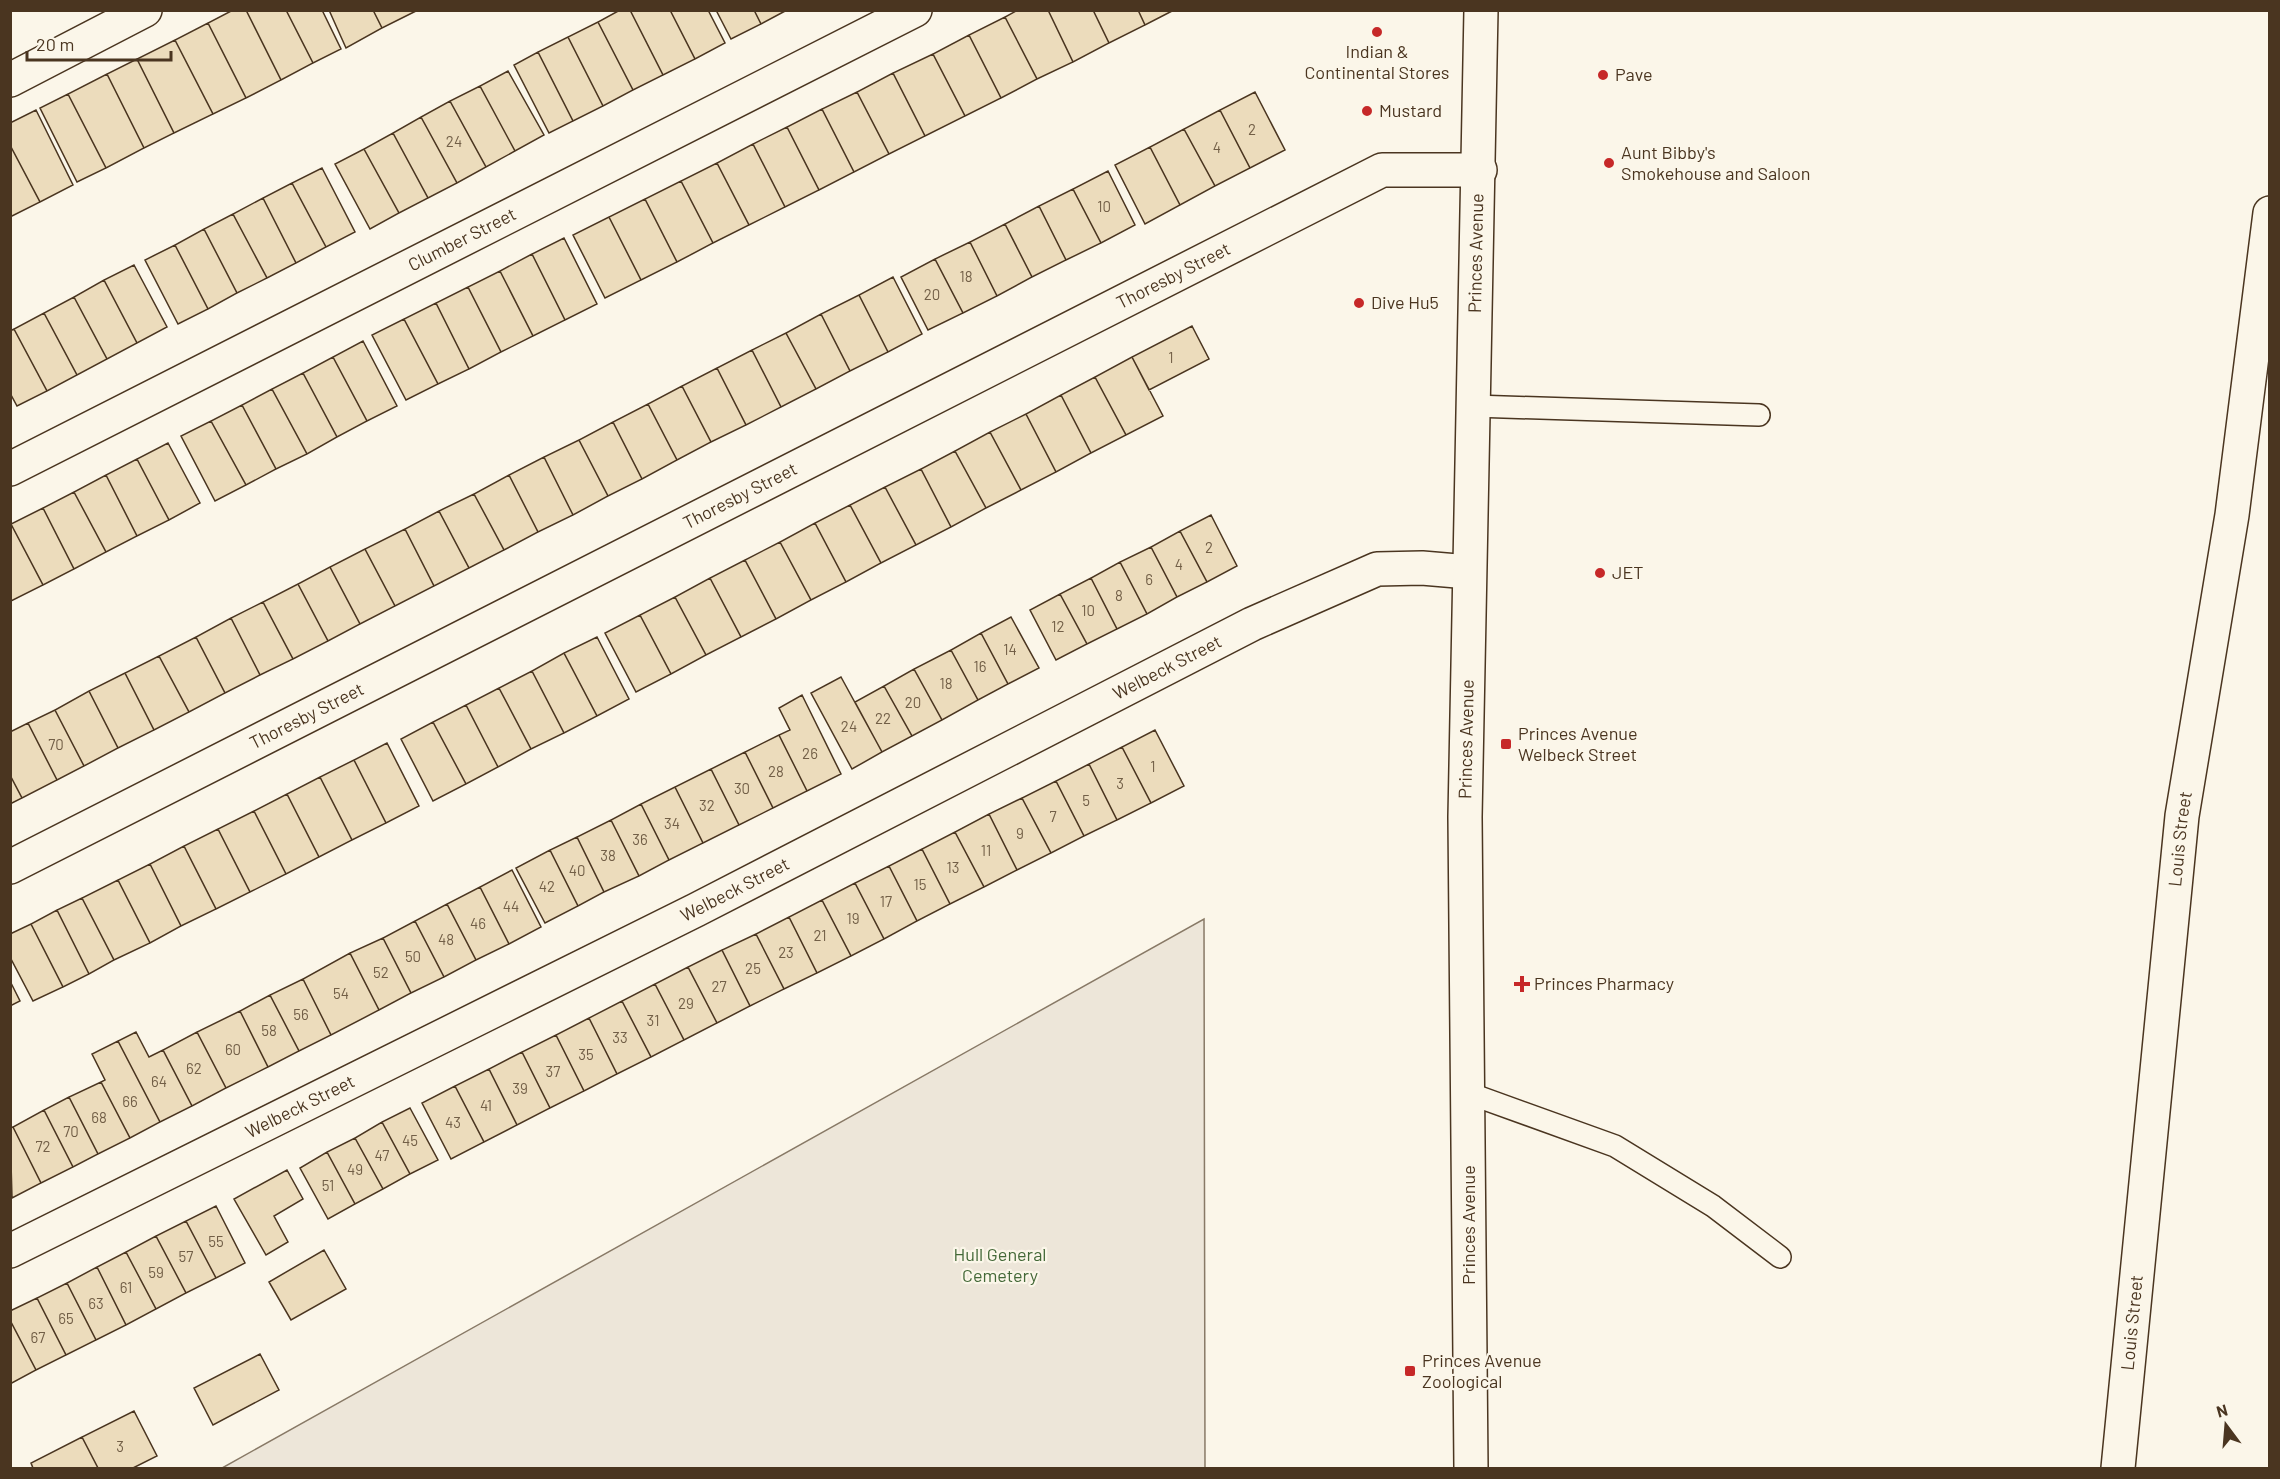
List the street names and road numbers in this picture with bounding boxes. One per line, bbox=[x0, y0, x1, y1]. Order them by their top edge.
street label: Princes Avenue bbox=[1463, 193, 1487, 313]
street label: Clumber Street bbox=[404, 202, 519, 275]
street label: Thoresby Street bbox=[1112, 237, 1234, 313]
street label: Thoresby Street bbox=[679, 457, 800, 533]
street label: Welbeck Street bbox=[1109, 630, 1225, 704]
street label: Thoresby Street bbox=[246, 677, 367, 753]
street label: Princes Avenue bbox=[1453, 679, 1478, 799]
street label: Louis Street bbox=[2163, 790, 2196, 888]
street label: Welbeck Street bbox=[677, 852, 793, 926]
street label: Welbeck Street bbox=[241, 1069, 358, 1142]
street label: Princes Avenue bbox=[1457, 1165, 1479, 1285]
street label: Louis Street bbox=[2116, 1274, 2147, 1371]

